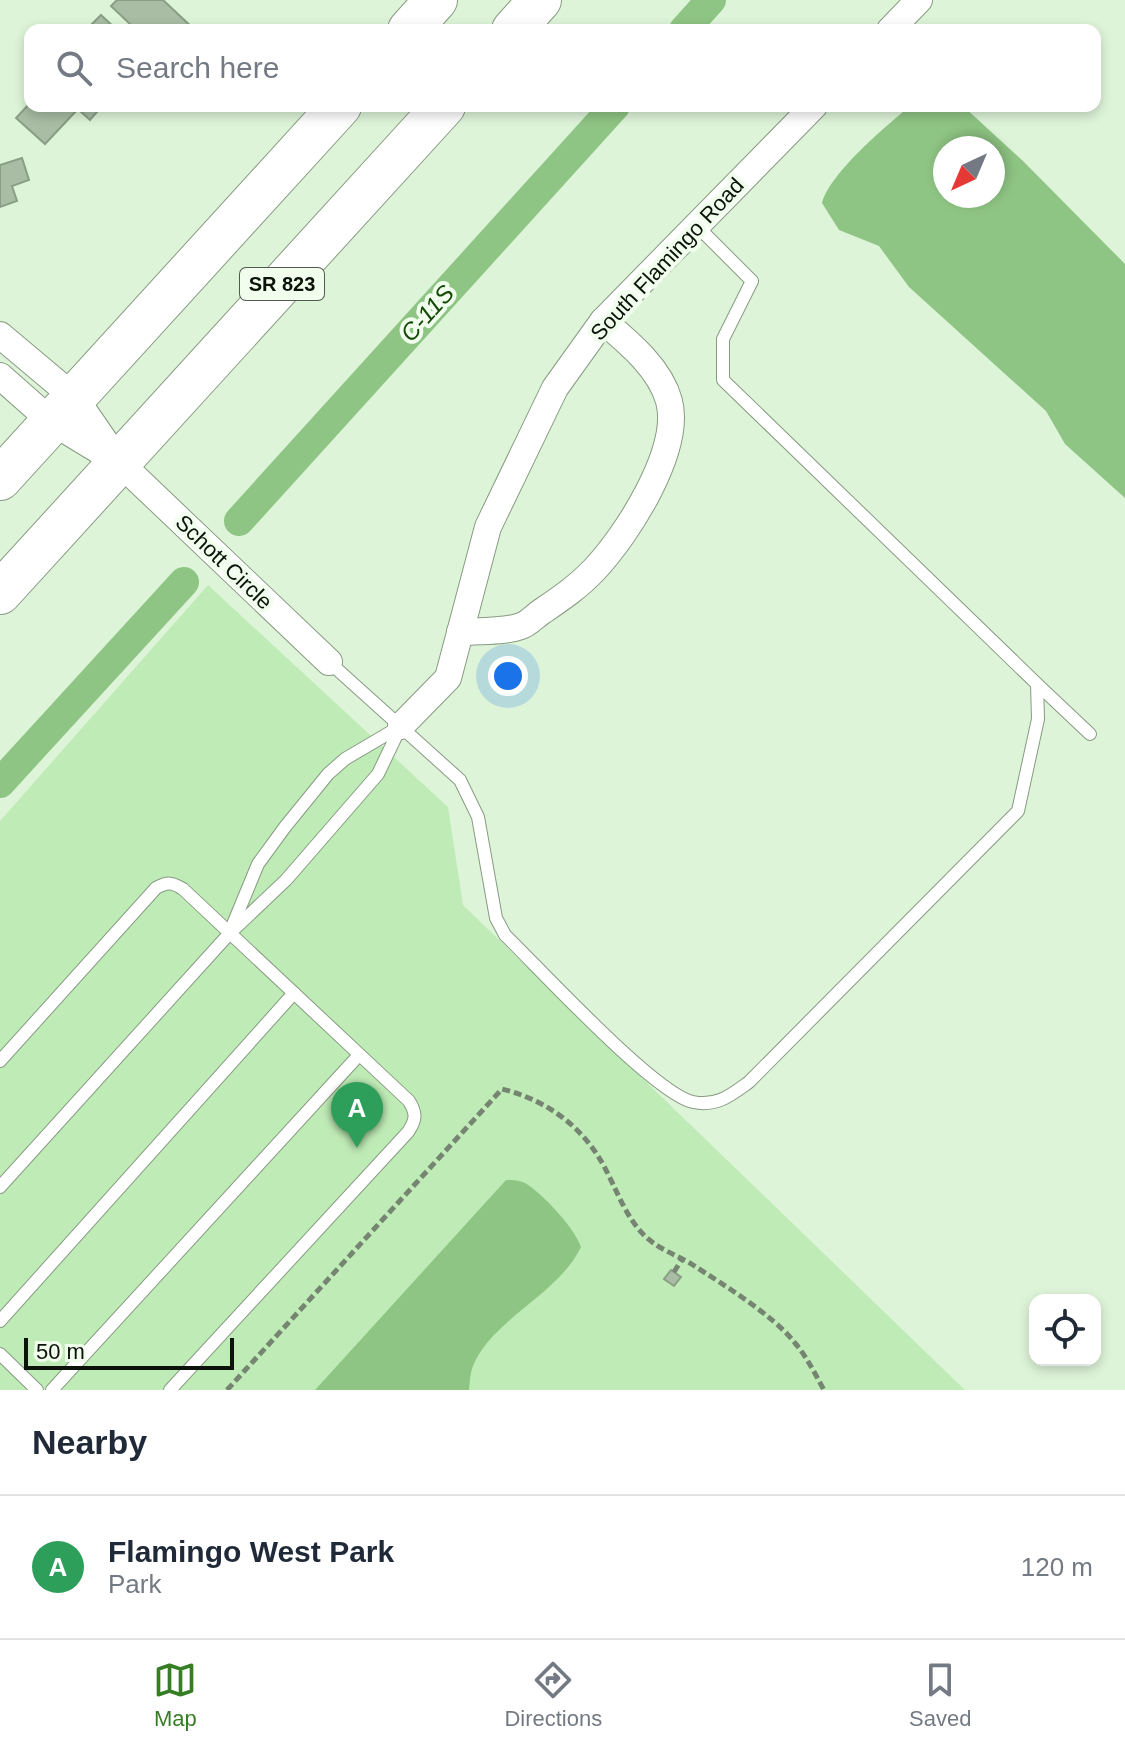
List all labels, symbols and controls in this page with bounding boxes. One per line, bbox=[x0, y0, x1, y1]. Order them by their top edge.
search box bbox=[24, 24, 1101, 112]
icon: search bbox=[52, 46, 96, 90]
text: Search here bbox=[116, 51, 279, 84]
north arrow bbox=[933, 136, 1005, 208]
street label: South Flamingo Road bbox=[585, 173, 749, 345]
road number: SR 823 bbox=[240, 268, 324, 300]
water label: C-11S bbox=[395, 279, 459, 347]
street label: Schott Circle bbox=[170, 510, 278, 614]
your location bbox=[488, 656, 528, 696]
pin: A bbox=[331, 1082, 383, 1148]
map controls bbox=[1029, 1294, 1101, 1366]
button: locate bbox=[1029, 1294, 1101, 1366]
scale bar bbox=[24, 1334, 234, 1370]
text: 50 m bbox=[36, 1339, 85, 1364]
text: Nearby bbox=[32, 1423, 147, 1461]
text: Flamingo West Park bbox=[108, 1535, 394, 1568]
text: A bbox=[49, 1552, 67, 1582]
text: 120 m bbox=[1021, 1552, 1093, 1582]
text: Park bbox=[108, 1569, 161, 1599]
tab: Map bbox=[153, 1658, 197, 1732]
tab: Directions bbox=[504, 1658, 602, 1732]
tab: Saved bbox=[909, 1658, 972, 1732]

